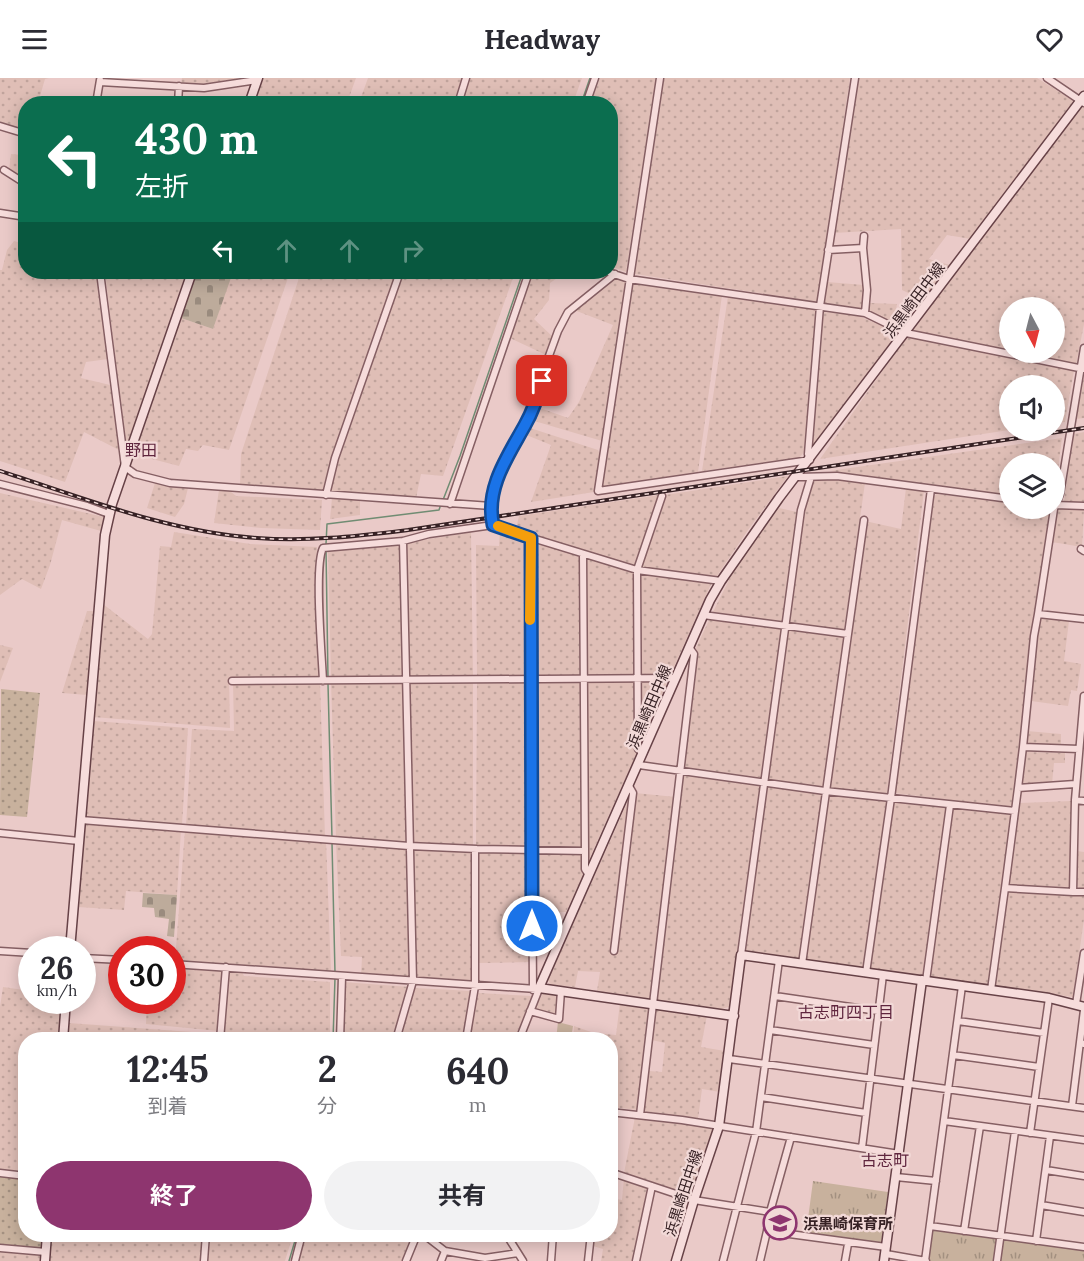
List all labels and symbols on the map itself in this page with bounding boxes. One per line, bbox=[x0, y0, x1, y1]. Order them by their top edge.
street label: 浜黒崎田中線 bbox=[879, 258, 949, 342]
north arrow bbox=[999, 297, 1065, 363]
pin bbox=[516, 355, 567, 406]
district label: 野田 bbox=[125, 440, 157, 460]
street label: 浜黒崎田中線 bbox=[623, 662, 675, 752]
position arrow bbox=[500, 894, 564, 958]
speed limit sign: 30 bbox=[108, 936, 186, 1014]
district label: 古志町四丁目 bbox=[798, 1002, 894, 1022]
street label: 浜黒崎田中線 bbox=[660, 1147, 706, 1239]
district label: 古志町 bbox=[861, 1150, 909, 1170]
school or university icon: 浜黒崎保育所 bbox=[762, 1205, 798, 1241]
place label: 浜黒崎保育所 bbox=[803, 1214, 893, 1233]

